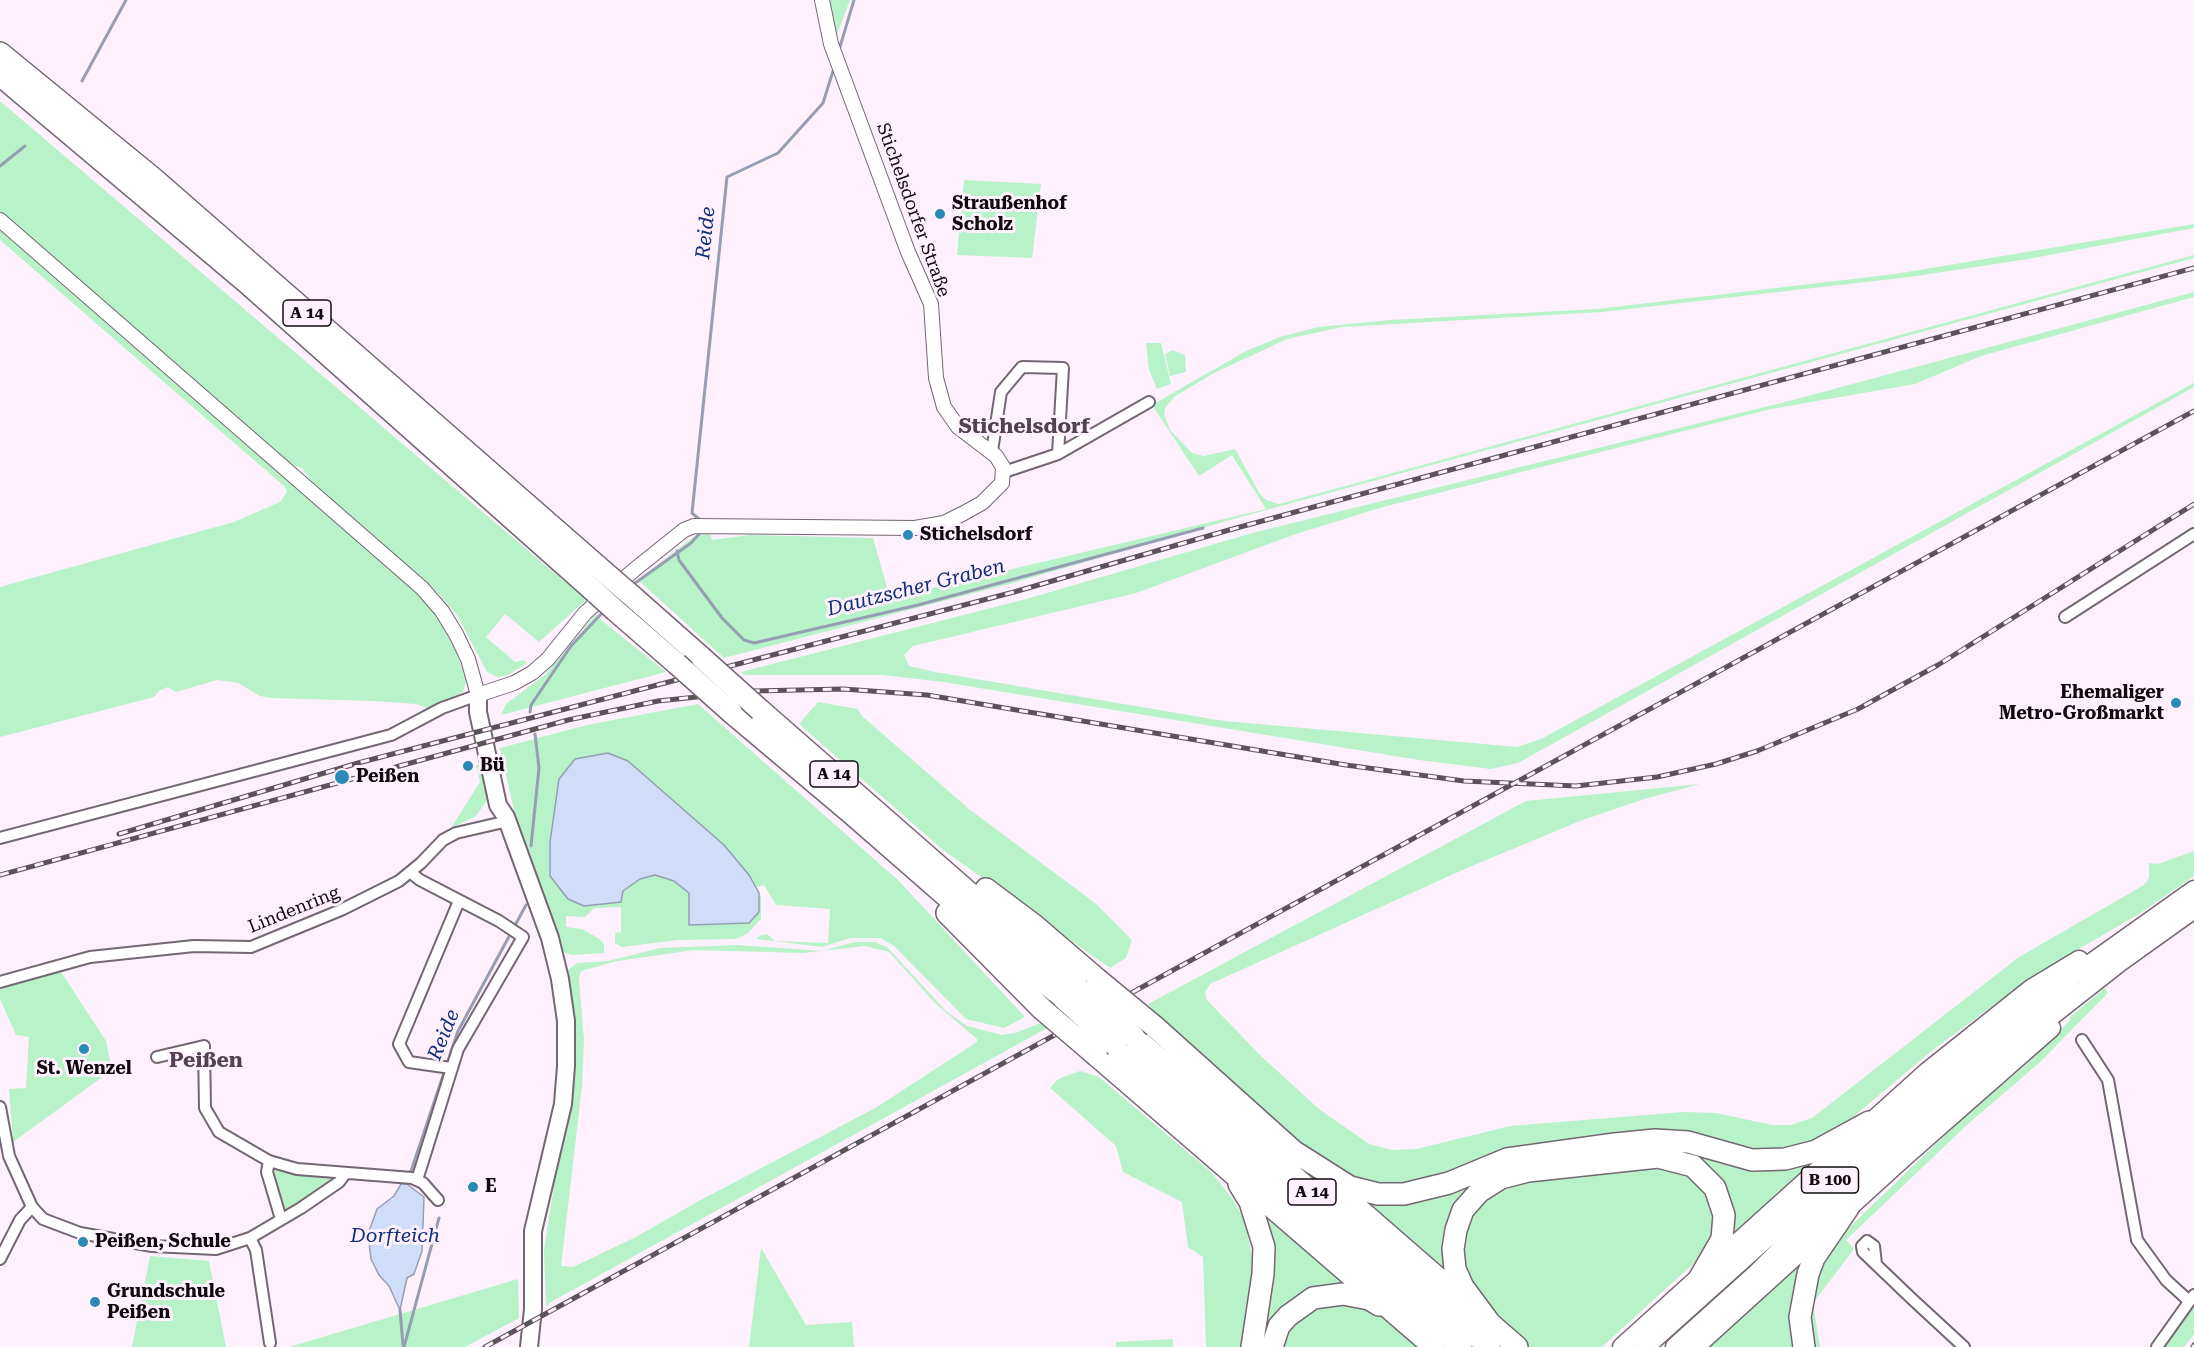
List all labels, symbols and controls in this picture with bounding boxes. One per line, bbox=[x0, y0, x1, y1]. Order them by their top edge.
street label: Stichelsdorfer Straße bbox=[871, 120, 955, 300]
place label: Straußenhof Scholz bbox=[952, 193, 1067, 236]
water label: Reide bbox=[691, 206, 721, 260]
marker: Straußenhof Scholz bbox=[933, 207, 947, 221]
road number: A 14 bbox=[283, 300, 331, 326]
district label: Stichelsdorf bbox=[958, 414, 1090, 440]
place label: Stichelsdorf bbox=[920, 524, 1032, 546]
marker: Stichelsdorf bbox=[901, 528, 915, 542]
water label: Dautzscher Graben bbox=[825, 554, 1007, 622]
place label: Ehemaliger Metro-Großmarkt bbox=[1999, 682, 2164, 724]
marker: Ehemaliger Metro-Großmarkt bbox=[2169, 696, 2183, 710]
place label: Bü bbox=[480, 755, 505, 777]
marker: Bü bbox=[461, 759, 475, 773]
road number: A 14 bbox=[810, 761, 858, 787]
place label: Peißen bbox=[356, 766, 419, 788]
marker: Peißen bbox=[333, 768, 351, 786]
street label: Lindenring bbox=[245, 882, 343, 938]
water label: Reide bbox=[423, 1006, 465, 1064]
marker: St. Wenzel bbox=[77, 1042, 91, 1056]
district label: Peißen bbox=[169, 1048, 243, 1074]
place label: St. Wenzel bbox=[36, 1058, 132, 1080]
road number: B 100 bbox=[1802, 1167, 1858, 1193]
place label: E bbox=[485, 1176, 497, 1198]
road number: A 14 bbox=[1288, 1179, 1336, 1205]
marker: E bbox=[466, 1180, 480, 1194]
water label: Dorfteich bbox=[350, 1224, 440, 1248]
place label: Peißen, Schule bbox=[95, 1231, 231, 1253]
marker: Peißen, Schule bbox=[76, 1235, 90, 1249]
place label: Grundschule Peißen bbox=[107, 1281, 225, 1324]
marker: Grundschule Peißen bbox=[88, 1295, 102, 1309]

